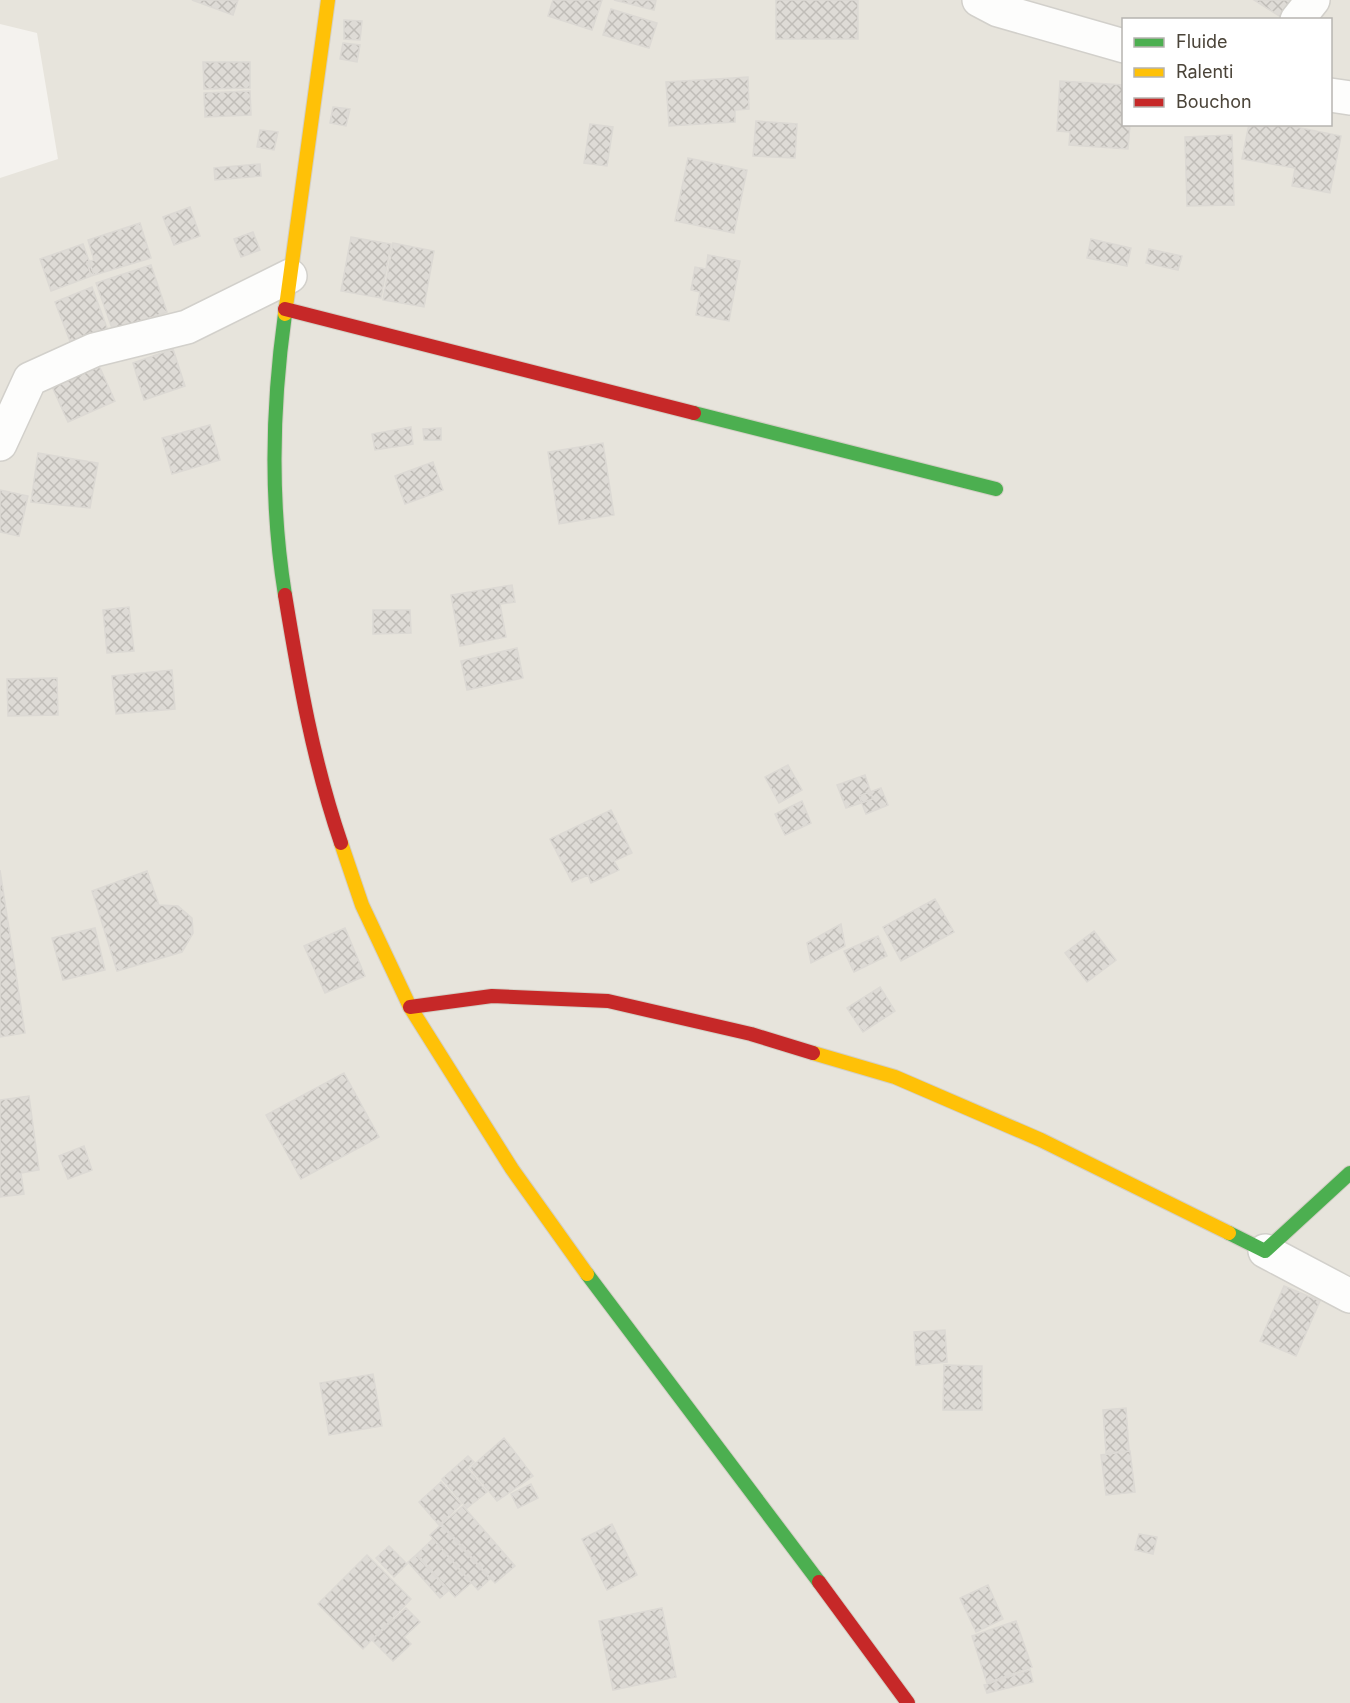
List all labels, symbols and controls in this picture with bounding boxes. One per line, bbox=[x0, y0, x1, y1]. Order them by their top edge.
legend bbox=[1122, 18, 1332, 126]
text: Fluide bbox=[1176, 31, 1228, 52]
text: Ralenti bbox=[1176, 61, 1233, 82]
text: Bouchon bbox=[1176, 91, 1252, 112]

